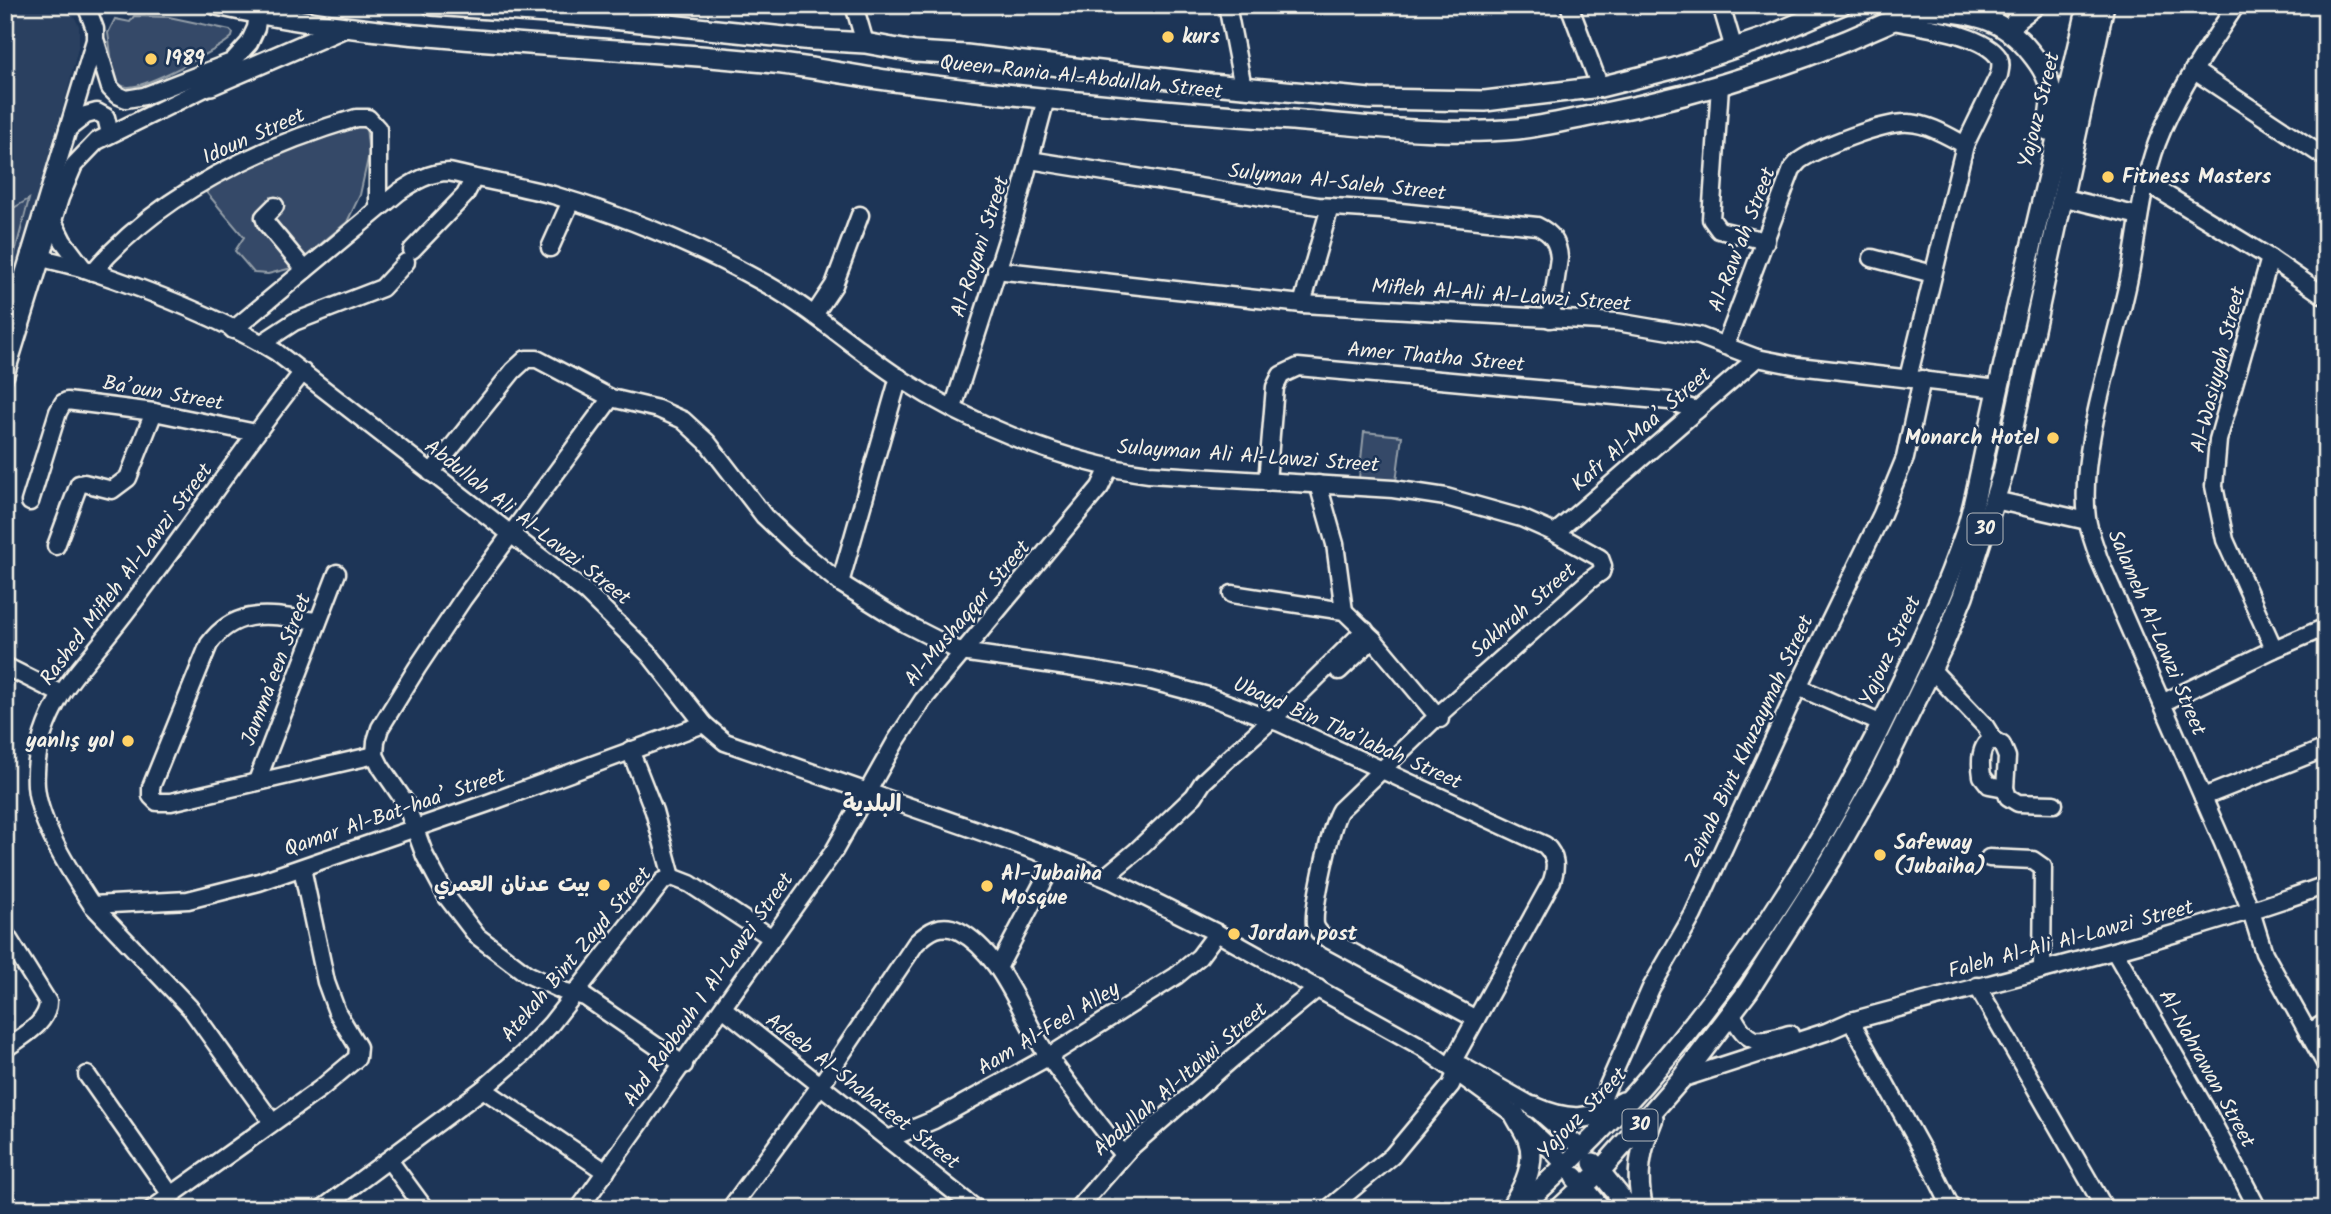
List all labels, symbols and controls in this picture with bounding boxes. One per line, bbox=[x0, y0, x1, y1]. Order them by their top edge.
place label: kurs bbox=[1182, 21, 1220, 54]
marker: kurs bbox=[1160, 29, 1176, 45]
place label: 1989 bbox=[165, 43, 205, 76]
street label: Queen Rania Al-Abdullah Street bbox=[938, 47, 1225, 109]
street label: Yajouz Street bbox=[2010, 48, 2070, 171]
marker: 1989 bbox=[143, 51, 159, 67]
street label: Idoun Street bbox=[197, 99, 312, 174]
street label: Sulyman Al-Saleh Street bbox=[1227, 155, 1448, 211]
place label: Fitness Masters bbox=[2122, 161, 2272, 194]
street label: Al-Raw’ah Street bbox=[1700, 162, 1786, 317]
marker: Fitness Masters bbox=[2100, 169, 2116, 185]
street label: Al-Royani Street bbox=[943, 171, 1020, 322]
street label: Mifleh Al-Ali Al-Lawzi Street bbox=[1370, 270, 1633, 322]
street label: Al-Wasiyyah Street bbox=[2182, 283, 2256, 457]
street label: Amer Thatha Street bbox=[1346, 334, 1527, 382]
street label: Kafr Al-Maa’ Street bbox=[1564, 359, 1720, 501]
street label: Ba’oun Street bbox=[100, 367, 227, 421]
place label: Monarch Hotel bbox=[1905, 422, 2039, 455]
marker: Monarch Hotel bbox=[2045, 430, 2061, 446]
street label: Sulayman Ali Al-Lawzi Street bbox=[1116, 431, 1381, 483]
street label: Abdullah Ali Al-Lawzi Street bbox=[417, 432, 638, 615]
street label: Rashed Mifleh Al-Lawzi Street bbox=[32, 456, 222, 693]
road number: 30 bbox=[1968, 514, 2002, 544]
street label: Salameh Al-Lawzi Street bbox=[2098, 525, 2215, 742]
street label: Al-Mushaqqar Street bbox=[897, 533, 1040, 695]
street label: Sakhrah Street bbox=[1463, 555, 1585, 667]
street label: Jamma’een Street bbox=[233, 588, 322, 751]
street label: Yajouz Street bbox=[1851, 590, 1931, 711]
street label: Zeinab Bint Khuzaymah Street bbox=[1677, 609, 1824, 874]
street label: Ubayd Bin Tha’labah Street bbox=[1227, 669, 1467, 800]
place label: yanlış yol bbox=[25, 725, 114, 758]
marker: yanlış yol bbox=[120, 733, 136, 749]
street label: Qamar Al-Bat-haa’ Street bbox=[280, 759, 511, 866]
district label: البلدية bbox=[843, 787, 901, 823]
place label: Safeway (Jubaiha) bbox=[1894, 827, 1986, 884]
marker: Safeway (Jubaiha) bbox=[1872, 847, 1888, 863]
place label: Al-Jubaiha Mosque bbox=[1001, 858, 1102, 915]
street label: Atekah Bint Zayd Street bbox=[493, 859, 661, 1050]
street label: Abd Rabbouh I Al-Lawzi Street bbox=[615, 865, 803, 1114]
place label: بيت عدنان العمري bbox=[434, 869, 590, 902]
marker: بيت عدنان العمري bbox=[596, 877, 612, 893]
marker: Al-Jubaiha Mosque bbox=[979, 878, 995, 894]
street label: Faleh Al-Ali Al-Lawzi Street bbox=[1945, 891, 2198, 989]
place label: Jordan post bbox=[1248, 918, 1358, 951]
marker: Jordan post bbox=[1226, 926, 1242, 942]
street label: Aam Al-Feel Alley bbox=[971, 973, 1127, 1085]
street label: Al-Nahrawan Street bbox=[2149, 984, 2264, 1155]
street label: Abdullah Al-Itaiwi Street bbox=[1086, 994, 1276, 1165]
street label: Adeeb Al-Shahateet Street bbox=[758, 1005, 967, 1179]
street label: Yajouz Street bbox=[1530, 1060, 1636, 1168]
road number: 30 bbox=[1622, 1110, 1658, 1140]

